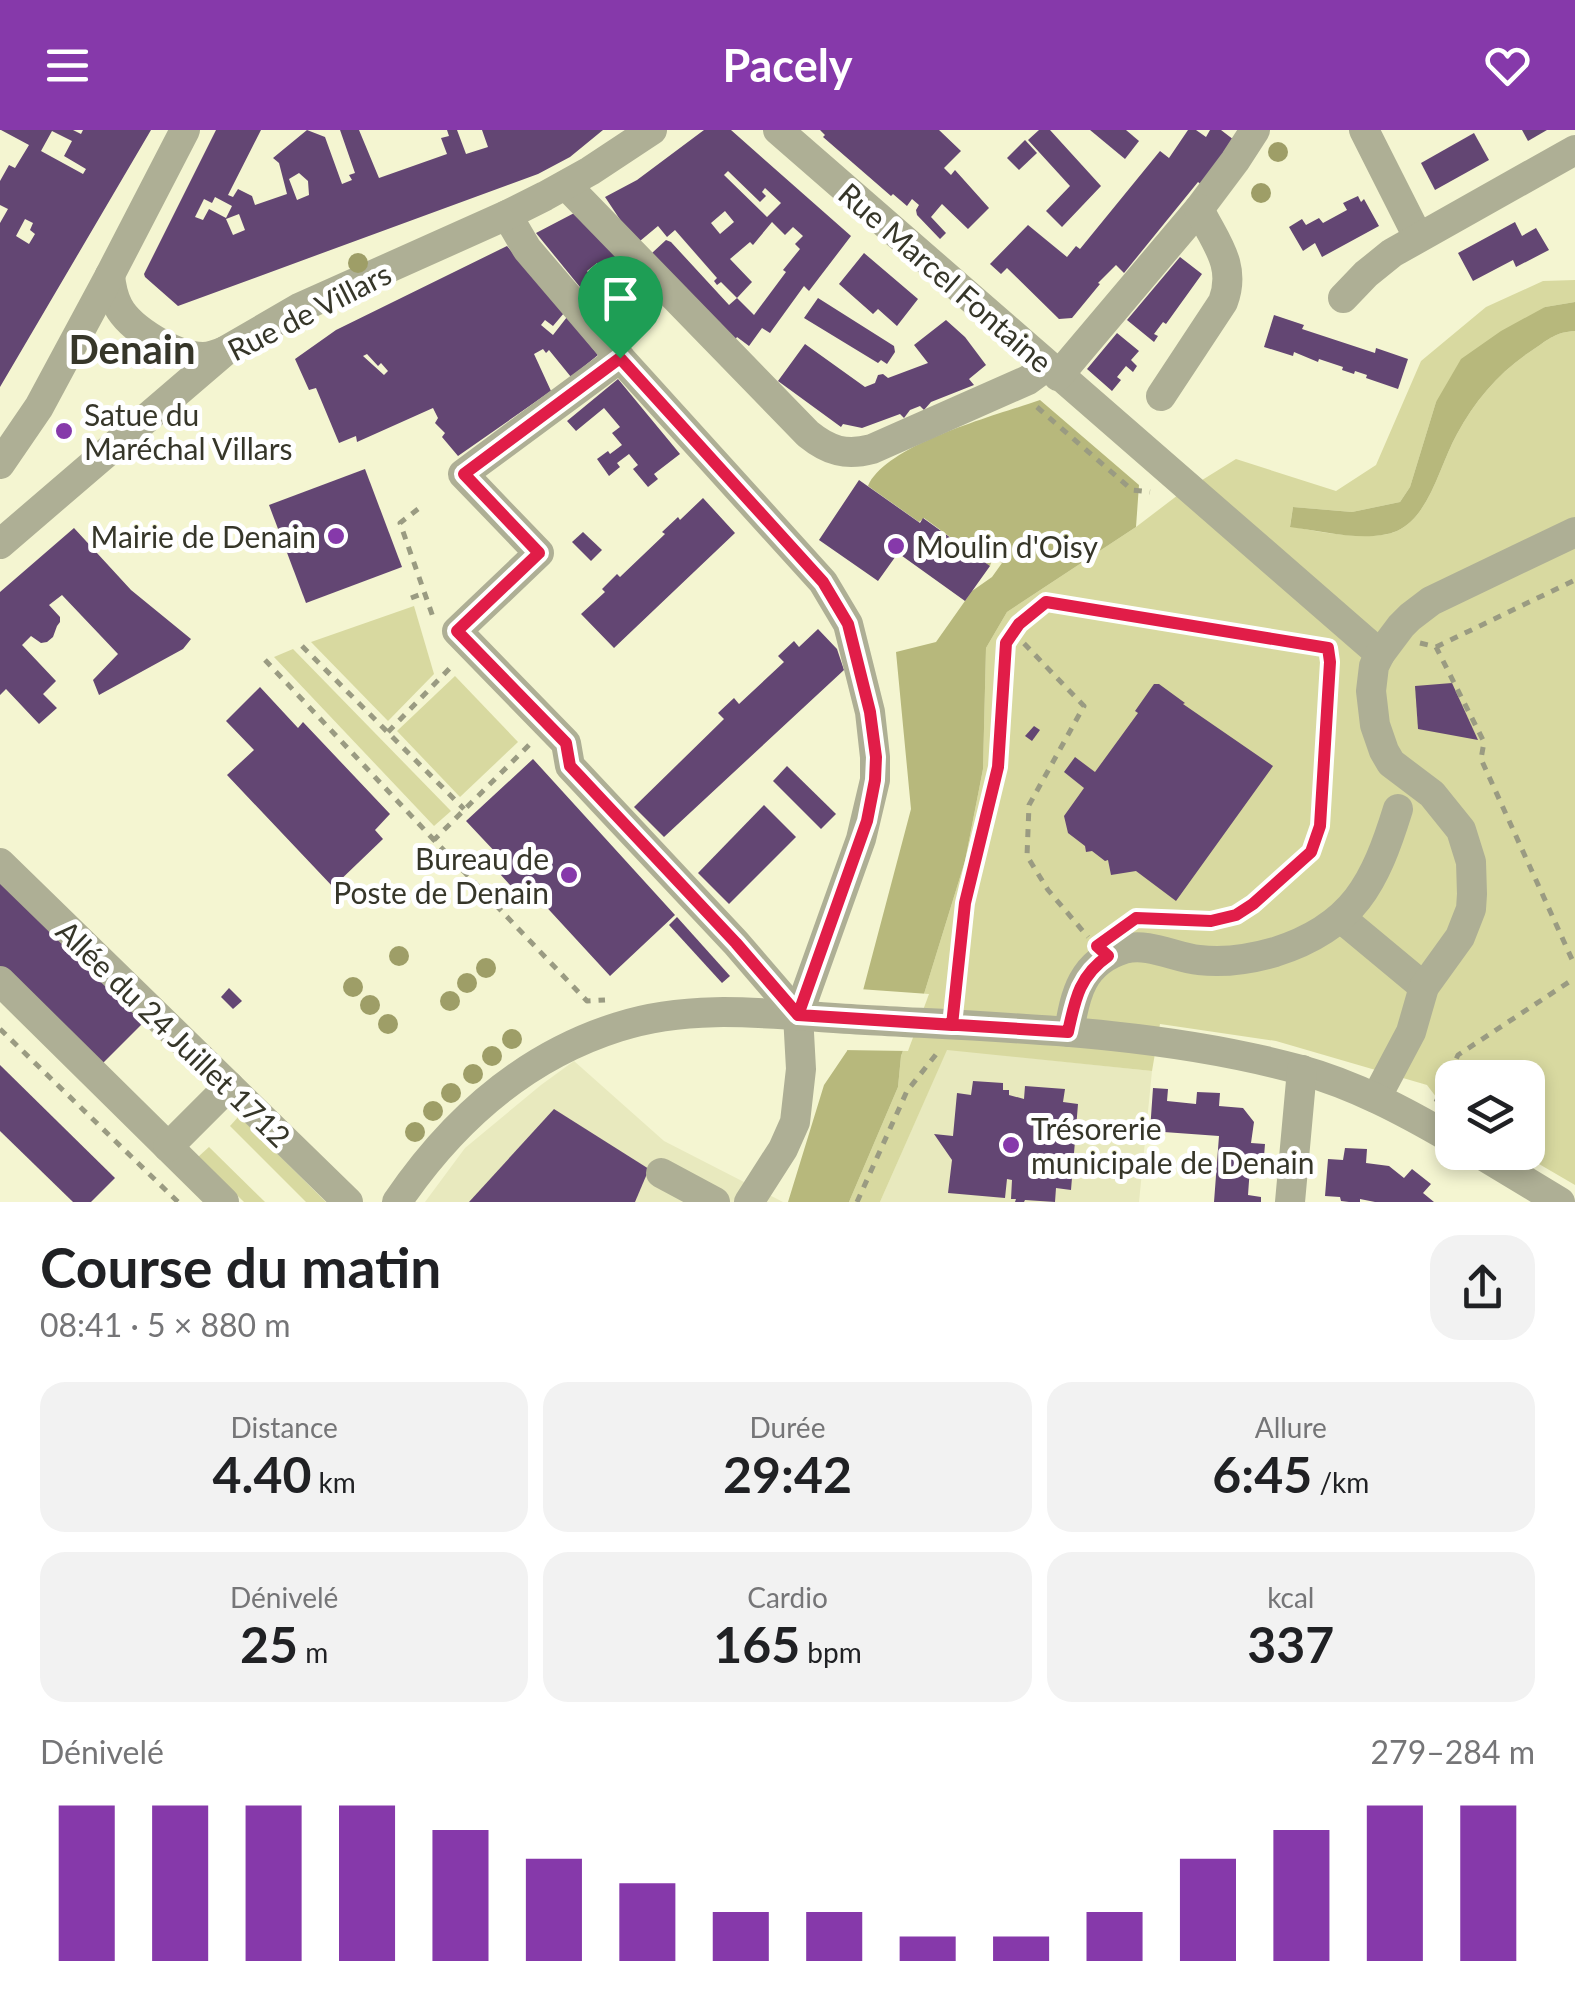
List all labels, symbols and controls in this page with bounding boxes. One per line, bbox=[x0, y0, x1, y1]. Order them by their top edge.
icon: menu bbox=[40, 38, 95, 93]
text: Pacely bbox=[722, 38, 853, 92]
icon: heart bbox=[1480, 38, 1535, 93]
street label: Rue Marcel Fontaine bbox=[832, 175, 1060, 379]
street label: Rue de Villars bbox=[221, 255, 397, 367]
pin bbox=[578, 256, 663, 359]
icon: arrive bbox=[593, 271, 648, 326]
district label: Denain bbox=[68, 325, 196, 373]
place label: Satue du Maréchal Villars bbox=[84, 396, 293, 466]
marker: Satue du Maréchal Villars bbox=[53, 420, 75, 442]
place label: Mairie de Denain bbox=[90, 518, 316, 554]
marker: Mairie de Denain bbox=[325, 525, 347, 547]
place label: Moulin d'Oisy bbox=[916, 528, 1098, 564]
marker: Moulin d'Oisy bbox=[885, 535, 907, 557]
place label: Bureau de Poste de Denain bbox=[333, 840, 549, 910]
marker: Bureau de Poste de Denain bbox=[558, 864, 580, 886]
street label: Allée du 24 Juillet 1712 bbox=[50, 912, 298, 1154]
map controls bbox=[1435, 1060, 1545, 1170]
button: layers bbox=[1435, 1060, 1545, 1170]
place label: Trésorerie municipale de Denain bbox=[1031, 1110, 1315, 1180]
marker: Trésorerie municipale de Denain bbox=[1000, 1134, 1022, 1156]
text: Course du matin bbox=[40, 1234, 441, 1300]
button: share bbox=[1430, 1235, 1535, 1340]
text: 08:41 · 5 × 880 m bbox=[40, 1305, 291, 1344]
text: Distance bbox=[230, 1410, 338, 1444]
text: Durée bbox=[750, 1410, 825, 1444]
text: Allure bbox=[1255, 1410, 1327, 1444]
text: 4.40 bbox=[213, 1444, 311, 1504]
text: 29:42 bbox=[723, 1444, 852, 1504]
text: 6:45 bbox=[1212, 1444, 1312, 1504]
text: km bbox=[311, 1465, 356, 1499]
text: /km bbox=[1312, 1465, 1369, 1499]
text: Dénivelé bbox=[230, 1580, 338, 1614]
text: Cardio bbox=[747, 1580, 828, 1614]
text: kcal bbox=[1267, 1580, 1314, 1614]
text: 25 bbox=[240, 1614, 298, 1674]
text: 165 bbox=[713, 1614, 800, 1674]
text: 337 bbox=[1247, 1614, 1334, 1674]
text: m bbox=[298, 1635, 328, 1669]
text: bpm bbox=[800, 1635, 862, 1669]
text: Dénivelé bbox=[40, 1732, 164, 1771]
text: 279–284 m bbox=[1371, 1732, 1535, 1771]

